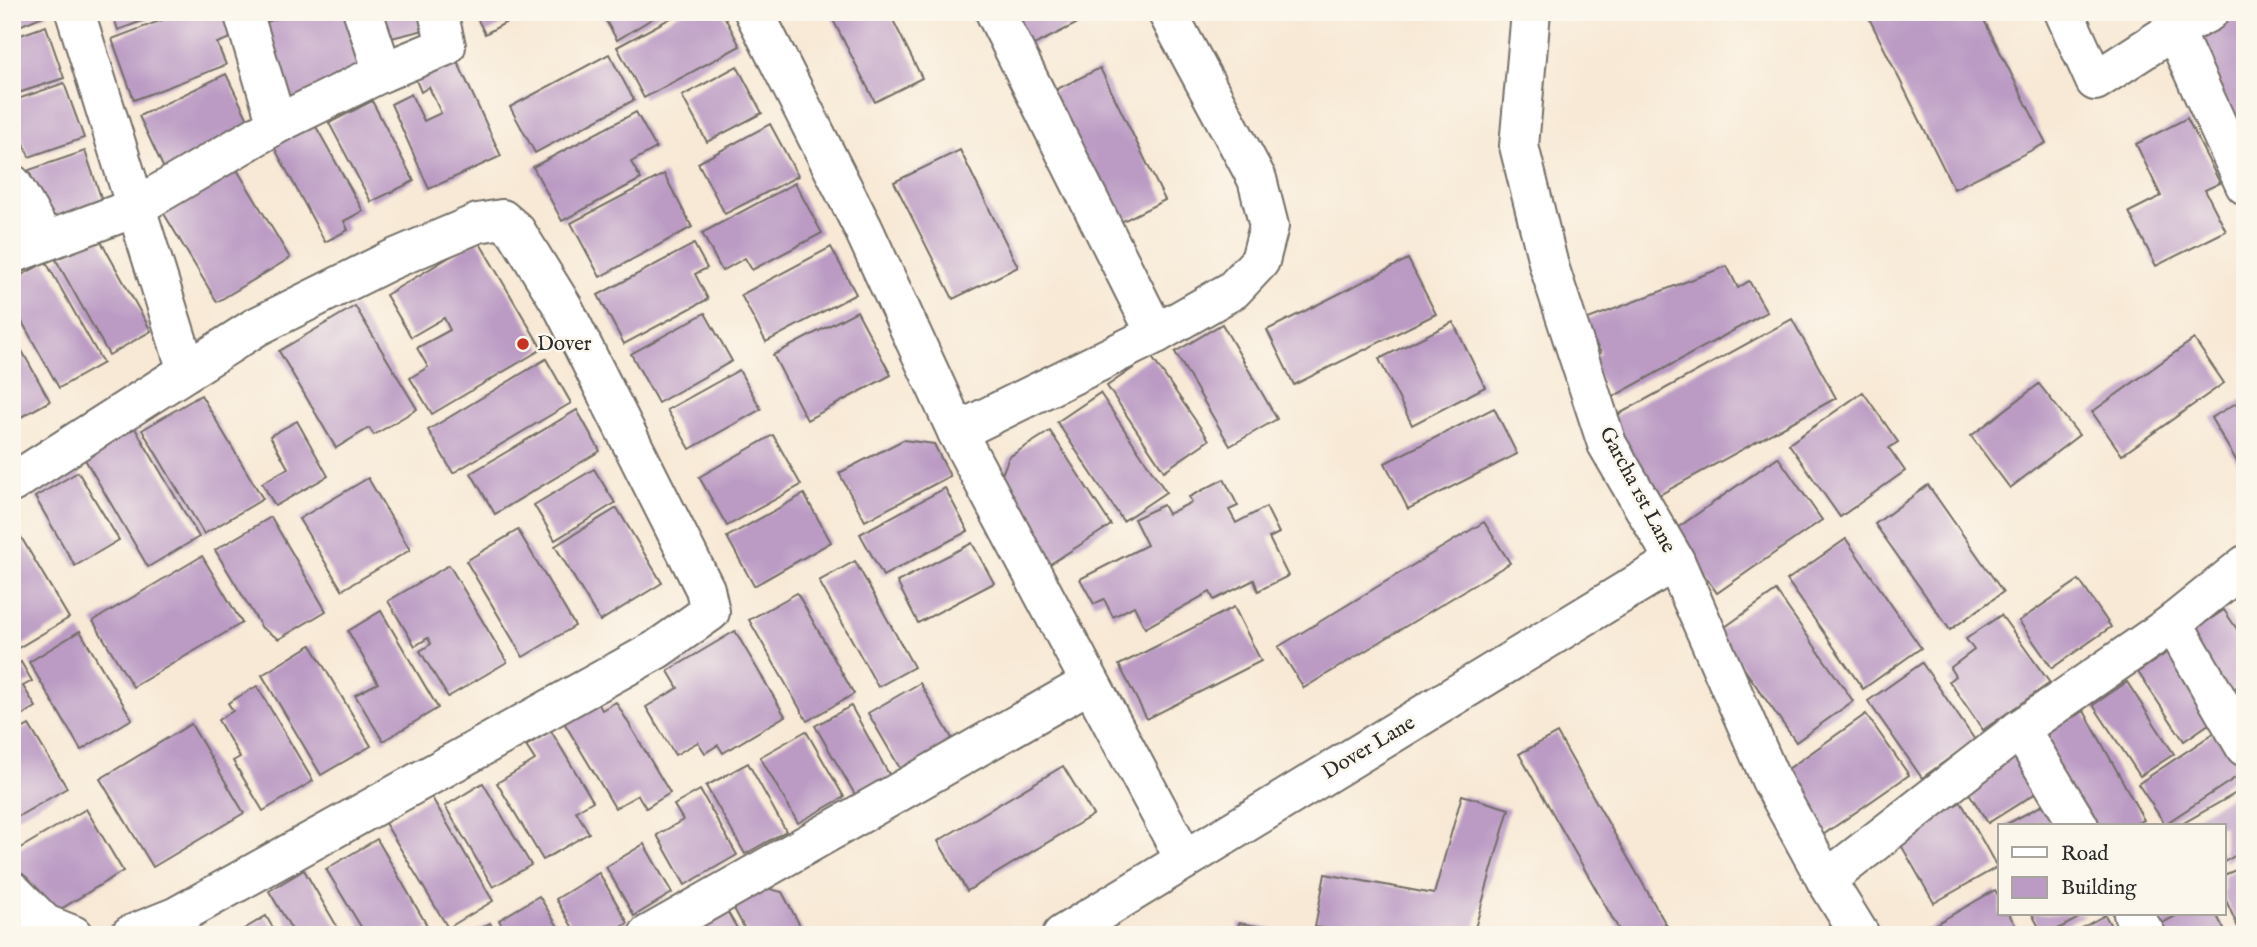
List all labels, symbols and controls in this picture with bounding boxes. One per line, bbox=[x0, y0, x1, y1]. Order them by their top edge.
place label: Dover bbox=[537, 331, 592, 358]
marker: Dover bbox=[515, 336, 531, 352]
street label: Garcha 1st Lane bbox=[1592, 422, 1682, 558]
street label: Dover Lane bbox=[1317, 709, 1421, 786]
legend bbox=[1998, 824, 2226, 916]
text: Road bbox=[2061, 841, 2109, 868]
text: Building bbox=[2061, 875, 2137, 902]

